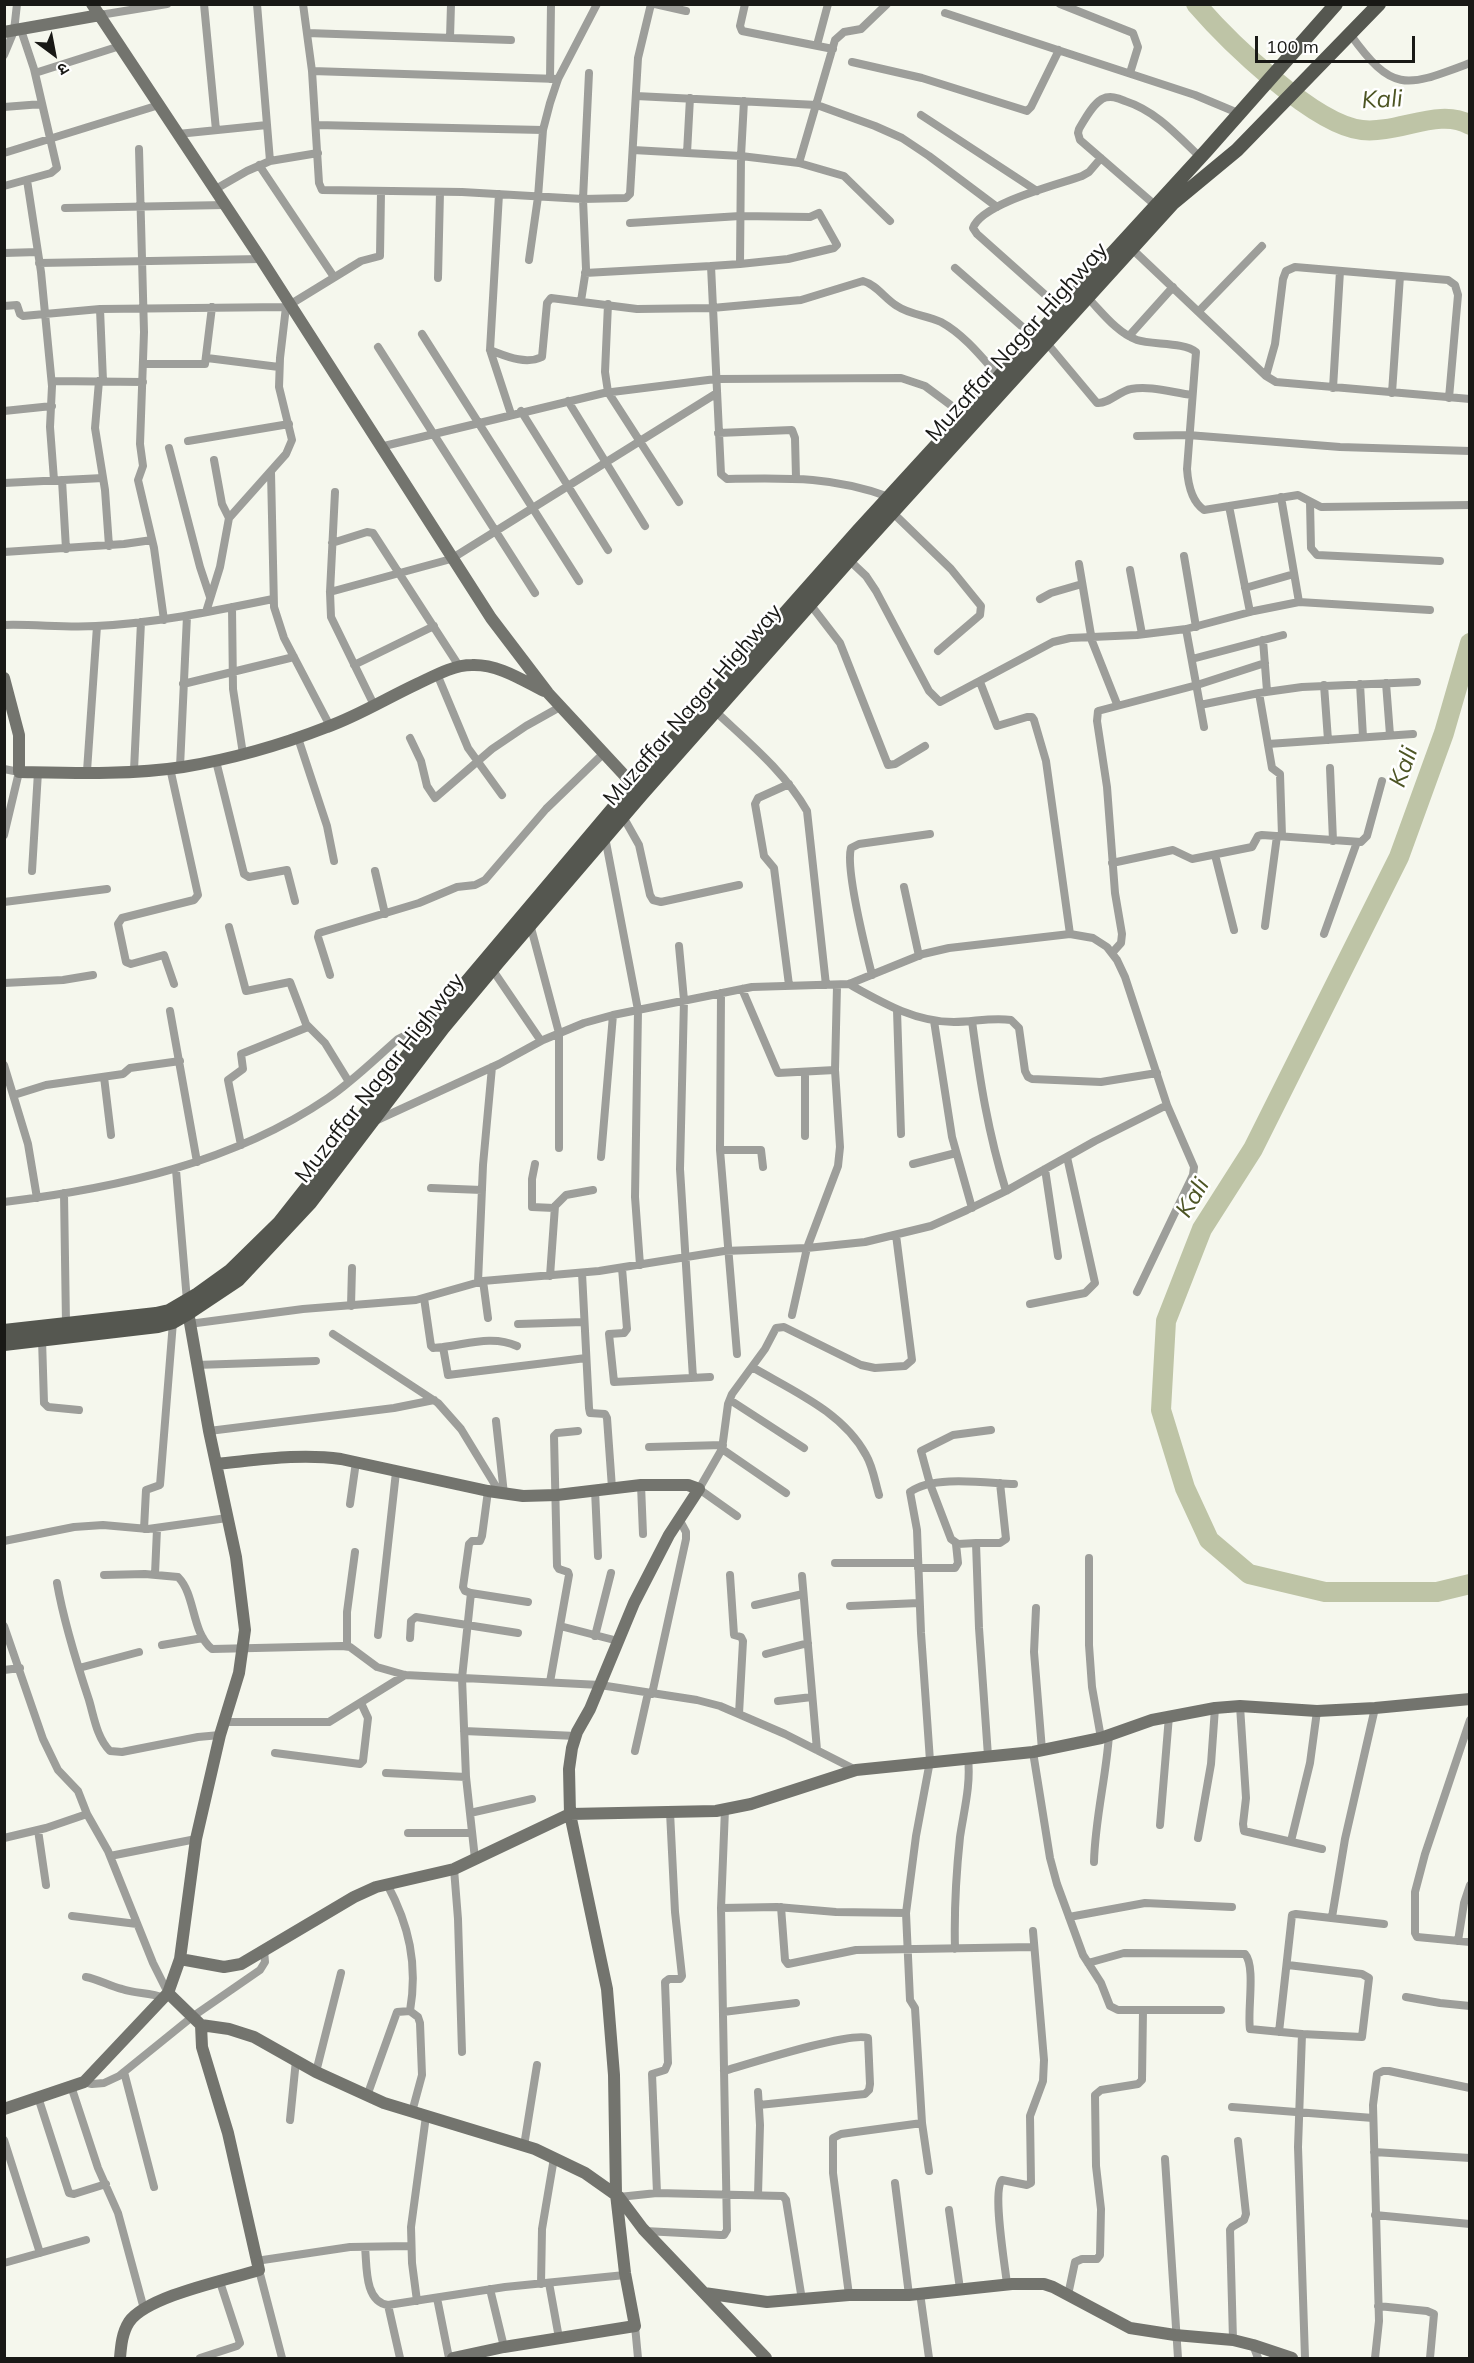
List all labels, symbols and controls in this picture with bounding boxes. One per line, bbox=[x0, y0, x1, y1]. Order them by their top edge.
north arrow bbox=[24, 24, 84, 84]
scale bar bbox=[1258, 24, 1418, 62]
text: 100 m bbox=[1266, 35, 1319, 58]
text: उ bbox=[54, 58, 73, 80]
water label: Kali bbox=[1361, 85, 1403, 115]
street label: Muzaffar Nagar Highway bbox=[921, 237, 1113, 447]
street label: Muzaffar Nagar Highway bbox=[598, 599, 788, 811]
water label: Kali bbox=[1383, 743, 1425, 791]
street label: Muzaffar Nagar Highway bbox=[290, 968, 470, 1188]
water label: Kali bbox=[1170, 1173, 1216, 1223]

